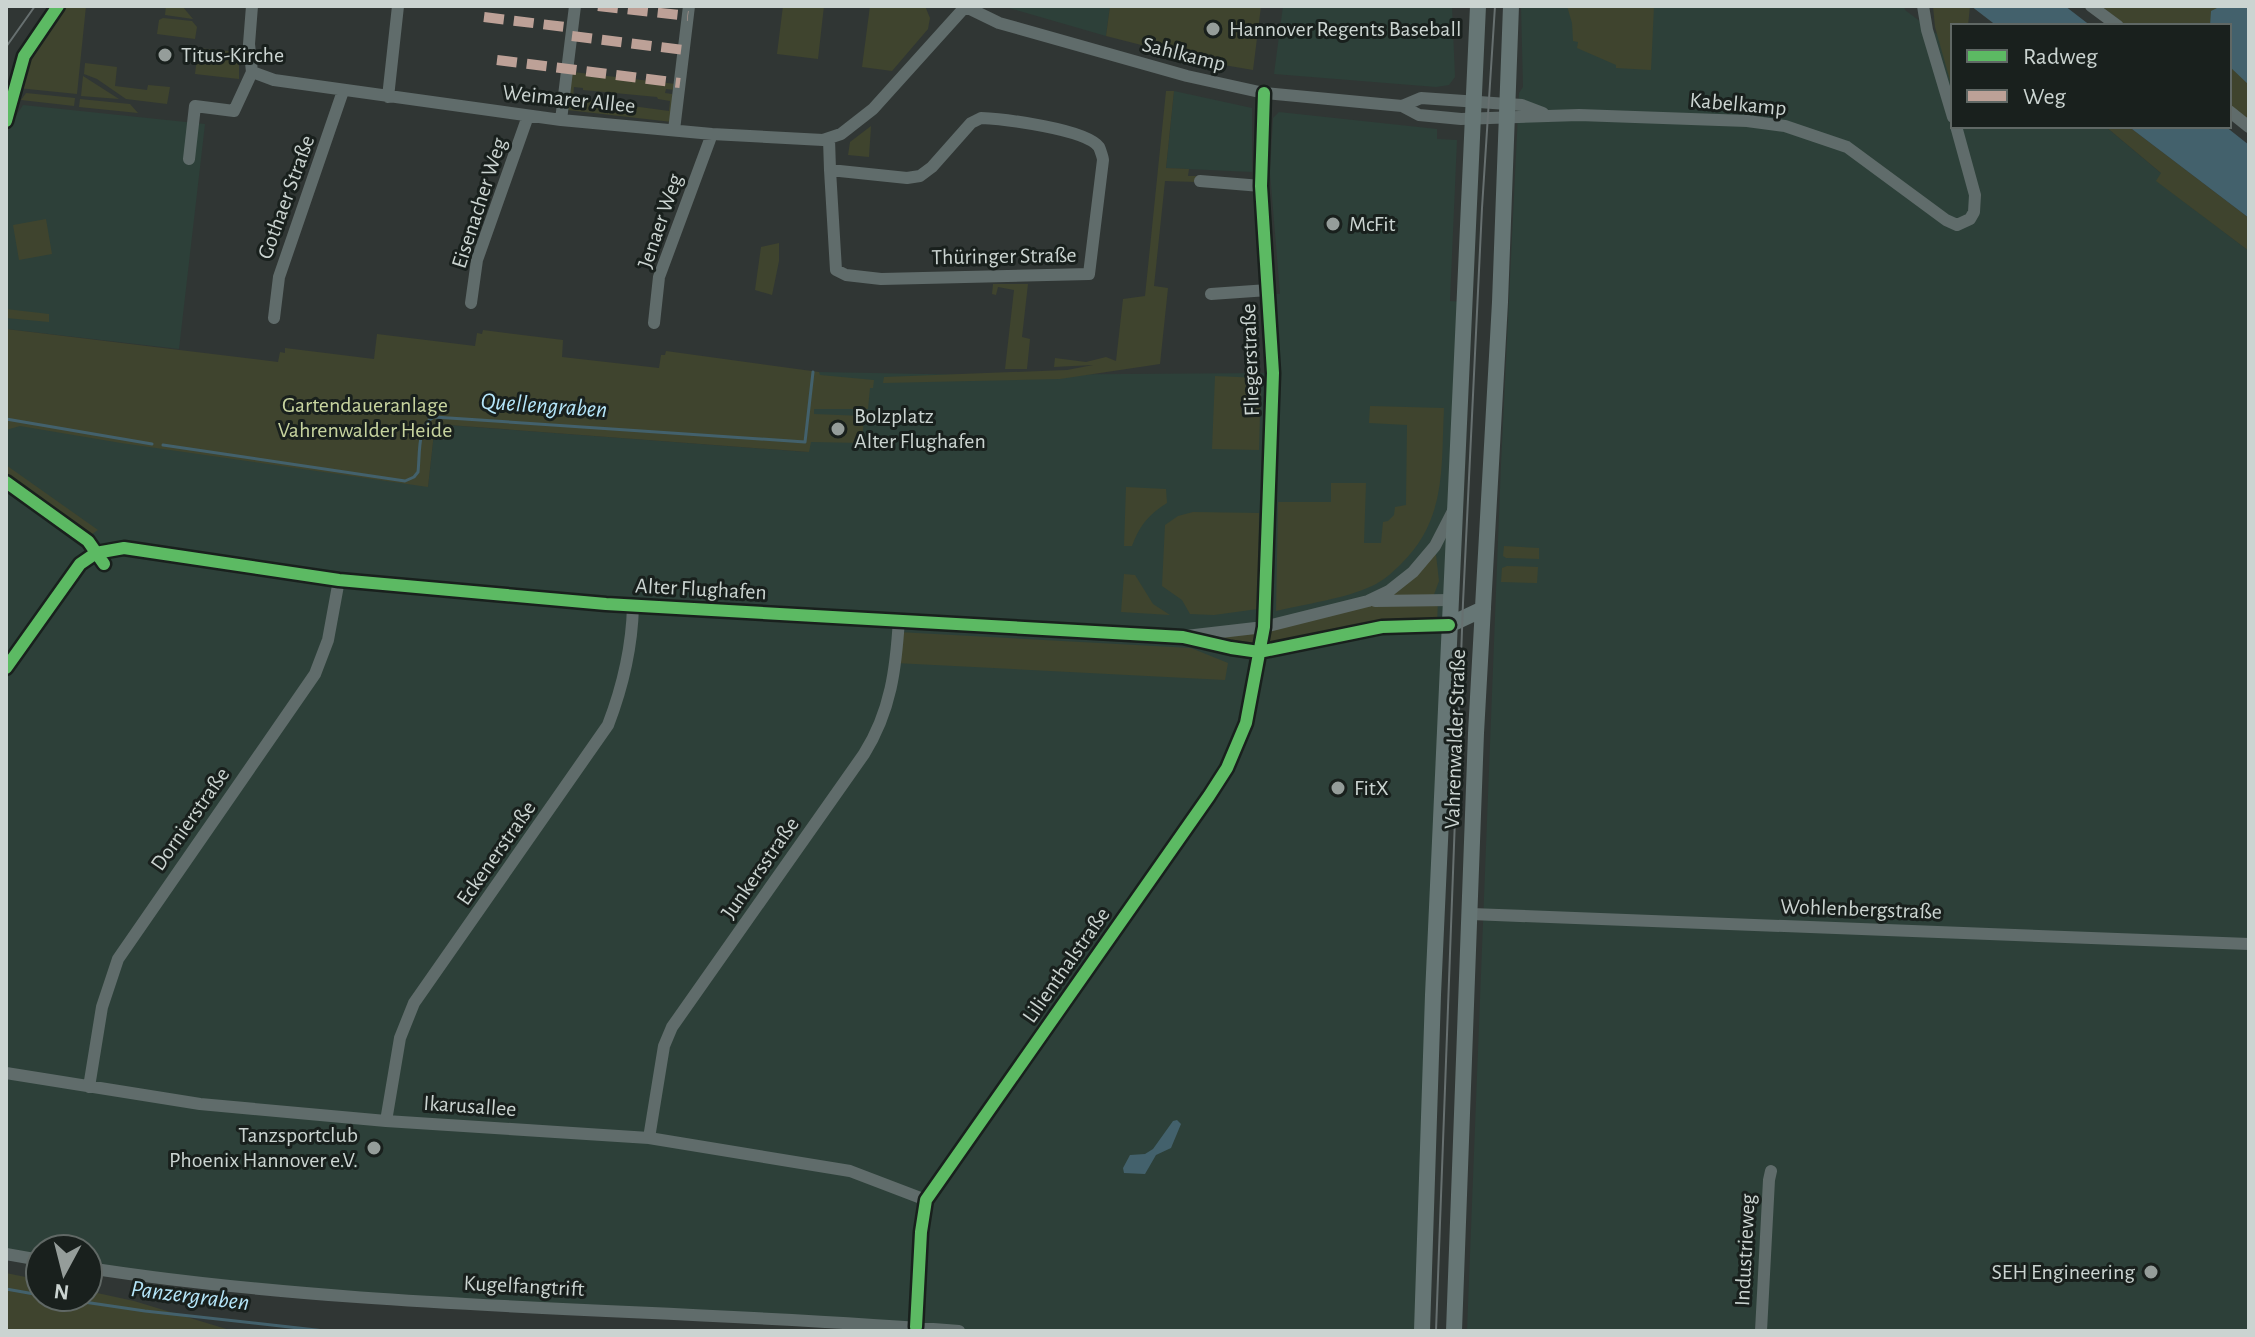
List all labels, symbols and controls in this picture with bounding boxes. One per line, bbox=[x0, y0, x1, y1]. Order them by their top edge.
place label: Hannover Regents Baseball bbox=[1229, 18, 1461, 40]
marker: Hannover Regents Baseball bbox=[1204, 20, 1222, 38]
legend bbox=[1951, 24, 2231, 128]
street label: Sahlkamp bbox=[1140, 33, 1228, 75]
place label: Titus-Kirche bbox=[181, 44, 284, 66]
text: Radweg bbox=[2023, 45, 2098, 69]
marker: Titus-Kirche bbox=[156, 46, 174, 64]
street label: Weimarer Allee bbox=[501, 81, 637, 117]
text: Weg bbox=[2023, 85, 2066, 109]
street label: Kabelkamp bbox=[1689, 89, 1787, 119]
street label: Gothaer Straße bbox=[253, 132, 319, 262]
street label: Eisenacher Weg bbox=[448, 135, 511, 271]
street label: Jenaer Weg bbox=[634, 171, 686, 271]
place label: McFit bbox=[1349, 213, 1396, 235]
marker: McFit bbox=[1324, 215, 1342, 233]
street label: Thüringer Straße bbox=[931, 244, 1077, 268]
street label: Fliegerstraße bbox=[1237, 303, 1263, 417]
water label: Quellengraben bbox=[480, 390, 608, 422]
park label: Gartendaueranlage Vahrenwalder Heide bbox=[278, 394, 452, 441]
place label: Bolzplatz Alter Flughafen bbox=[854, 405, 986, 452]
marker: Bolzplatz Alter Flughafen bbox=[829, 420, 847, 438]
street label: Alter Flughafen bbox=[635, 575, 767, 603]
street label: Vahrenwalder Straße bbox=[1441, 649, 1469, 829]
street label: Dornierstraße bbox=[146, 763, 234, 875]
place label: FitX bbox=[1354, 777, 1389, 799]
marker: FitX bbox=[1329, 779, 1347, 797]
street label: Eckenerstraße bbox=[452, 797, 540, 909]
street label: Junkersstraße bbox=[717, 813, 803, 923]
street label: Wohlenbergstraße bbox=[1780, 895, 1942, 923]
street label: Lilienthalstraße bbox=[1018, 903, 1114, 1027]
street label: Ikarusallee bbox=[423, 1092, 517, 1120]
place label: Tanzsportclub Phoenix Hannover e.V. bbox=[169, 1124, 358, 1171]
marker: Tanzsportclub Phoenix Hannover e.V. bbox=[365, 1139, 383, 1157]
street label: Industrieweg bbox=[1731, 1193, 1759, 1307]
north arrow bbox=[24, 1233, 104, 1313]
place label: SEH Engineering bbox=[1991, 1261, 2135, 1283]
marker: SEH Engineering bbox=[2142, 1263, 2160, 1281]
street label: Kugelfangtrift bbox=[463, 1272, 585, 1300]
water label: Panzergraben bbox=[129, 1277, 251, 1315]
text: N bbox=[53, 1280, 71, 1304]

